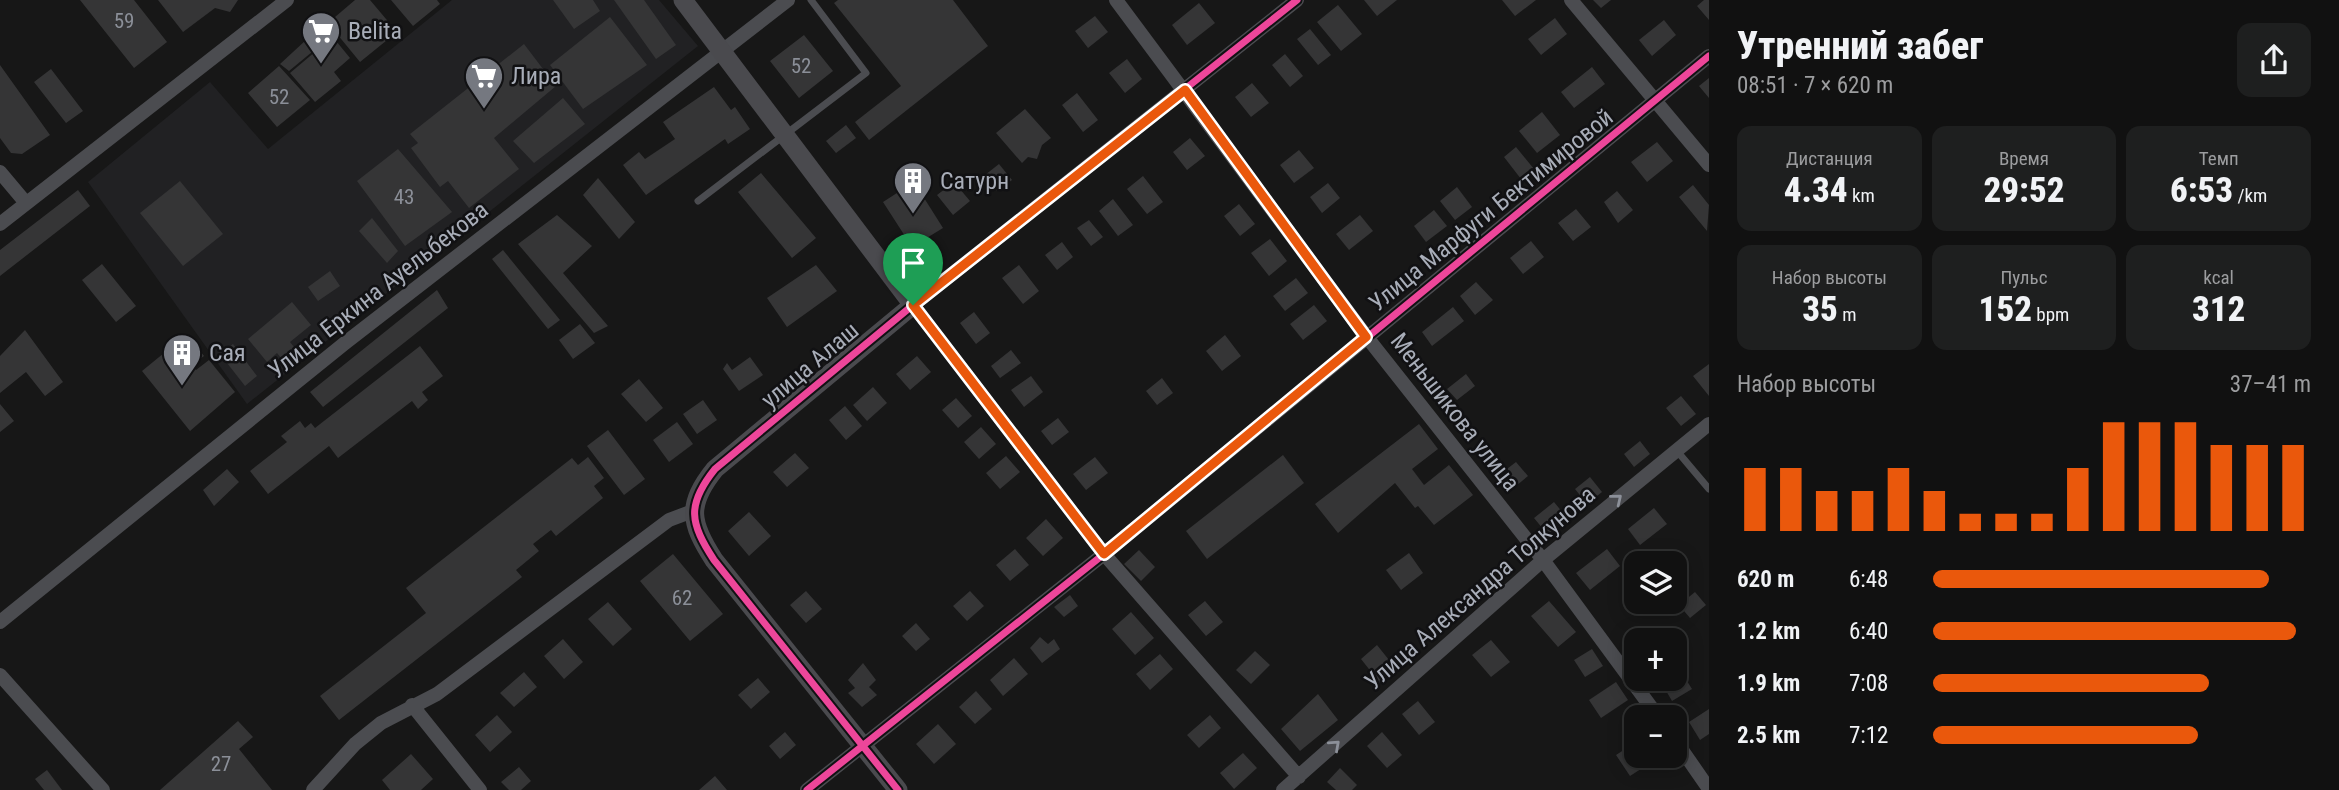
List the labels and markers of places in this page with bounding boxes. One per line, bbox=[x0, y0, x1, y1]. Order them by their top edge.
supermarket icon: Belita bbox=[300, 10, 342, 65]
place label: Belita bbox=[348, 17, 402, 45]
supermarket icon: Лира bbox=[463, 55, 505, 110]
place label: Лира bbox=[511, 62, 561, 90]
building icon: Сатурн bbox=[892, 160, 934, 215]
place label: Сатурн bbox=[940, 167, 1009, 195]
pin bbox=[883, 233, 943, 305]
building icon: Сая bbox=[161, 332, 203, 387]
place label: Сая bbox=[209, 339, 246, 367]

